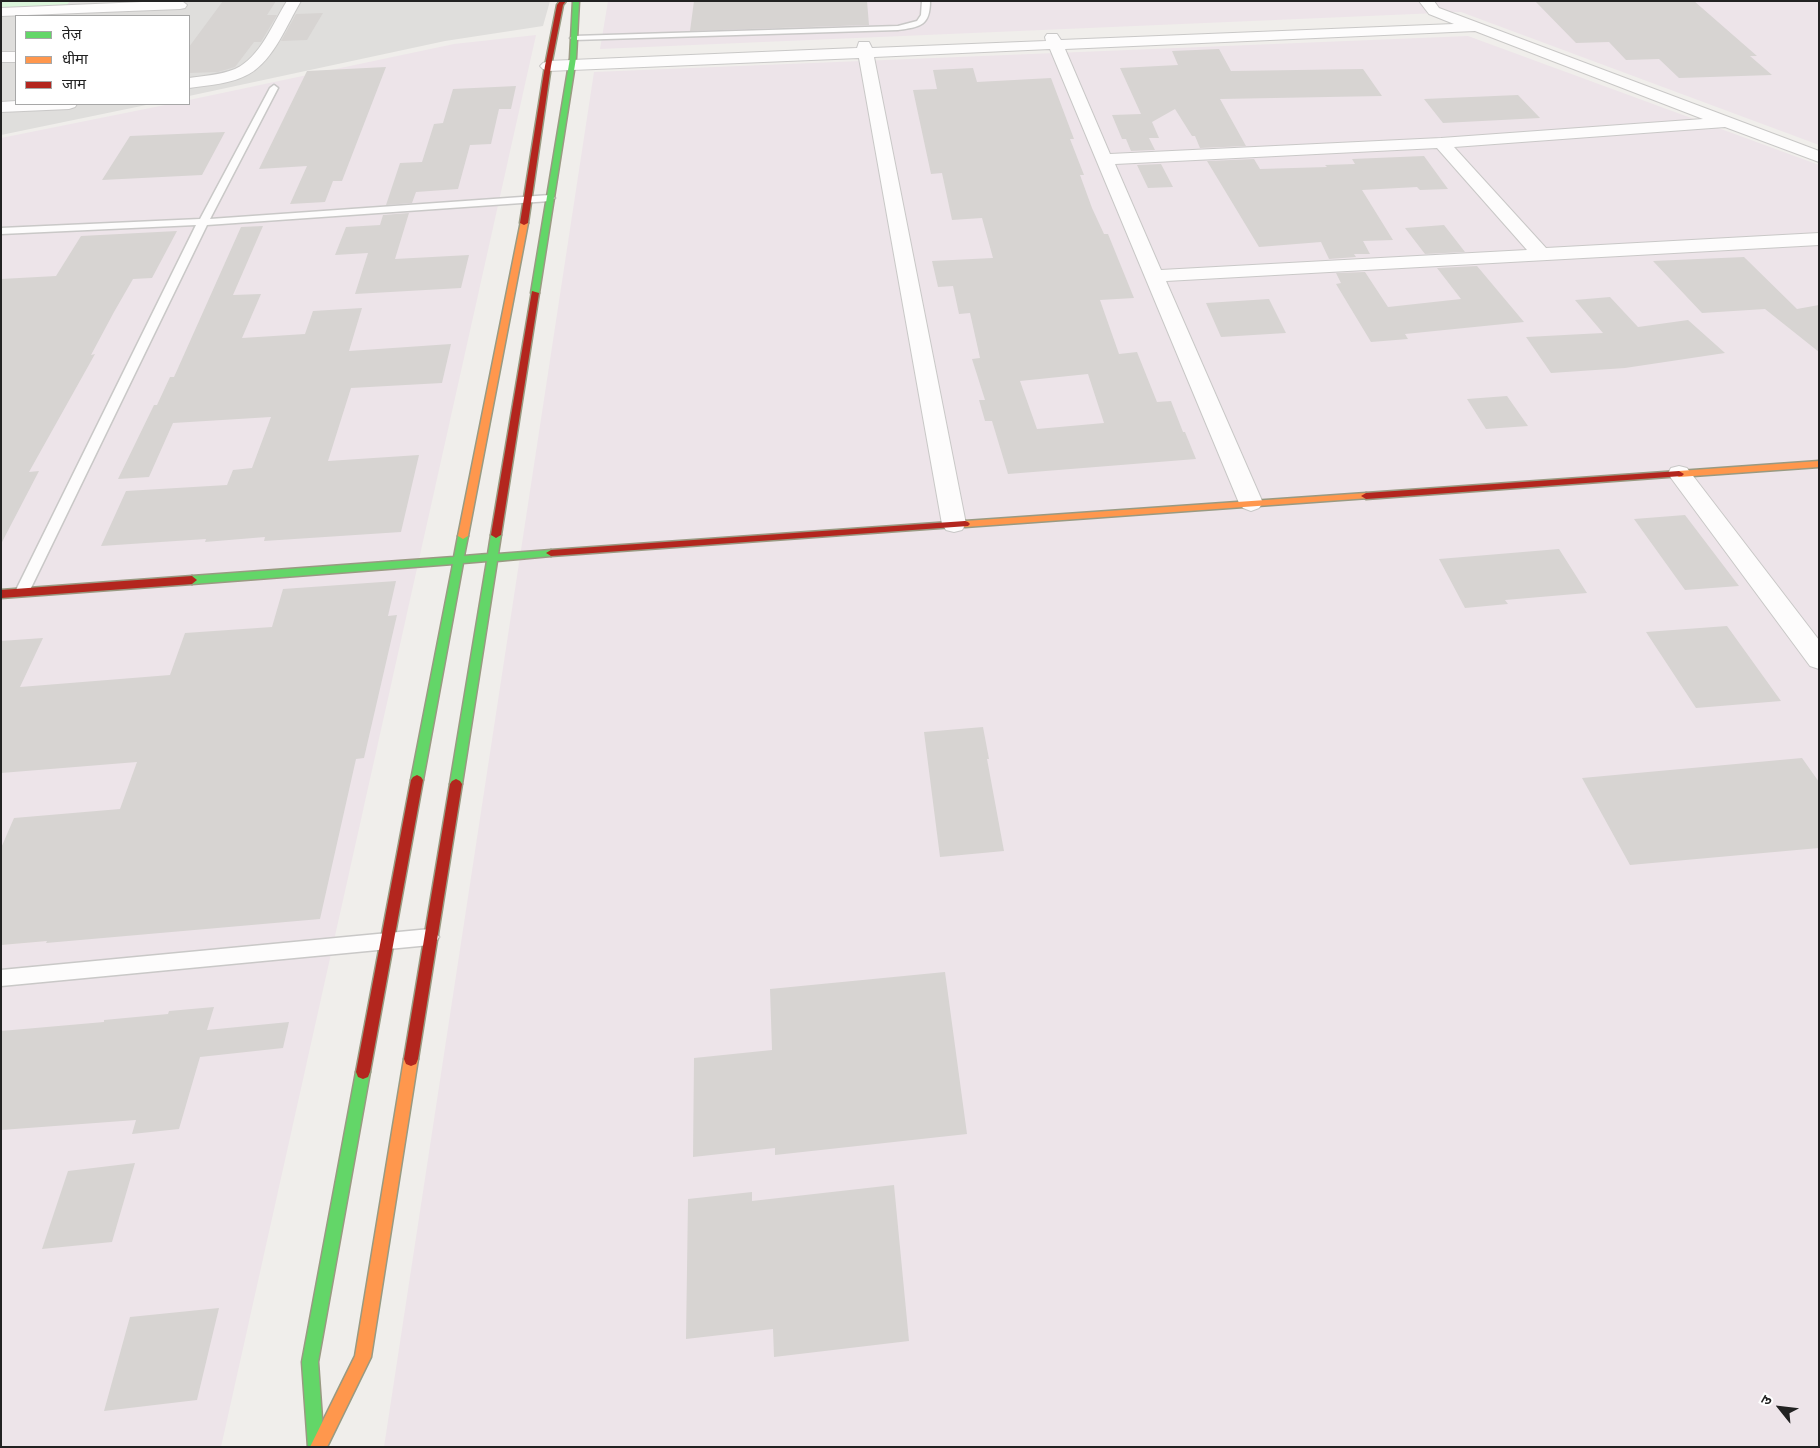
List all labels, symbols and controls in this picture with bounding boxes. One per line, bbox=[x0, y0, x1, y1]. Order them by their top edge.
legend bbox=[15, 15, 190, 105]
text: तेज़ bbox=[62, 25, 82, 43]
text: धीमा bbox=[62, 50, 88, 68]
text: जाम bbox=[62, 75, 86, 93]
north arrow bbox=[1755, 1383, 1805, 1433]
text: उ bbox=[1757, 1393, 1776, 1408]

